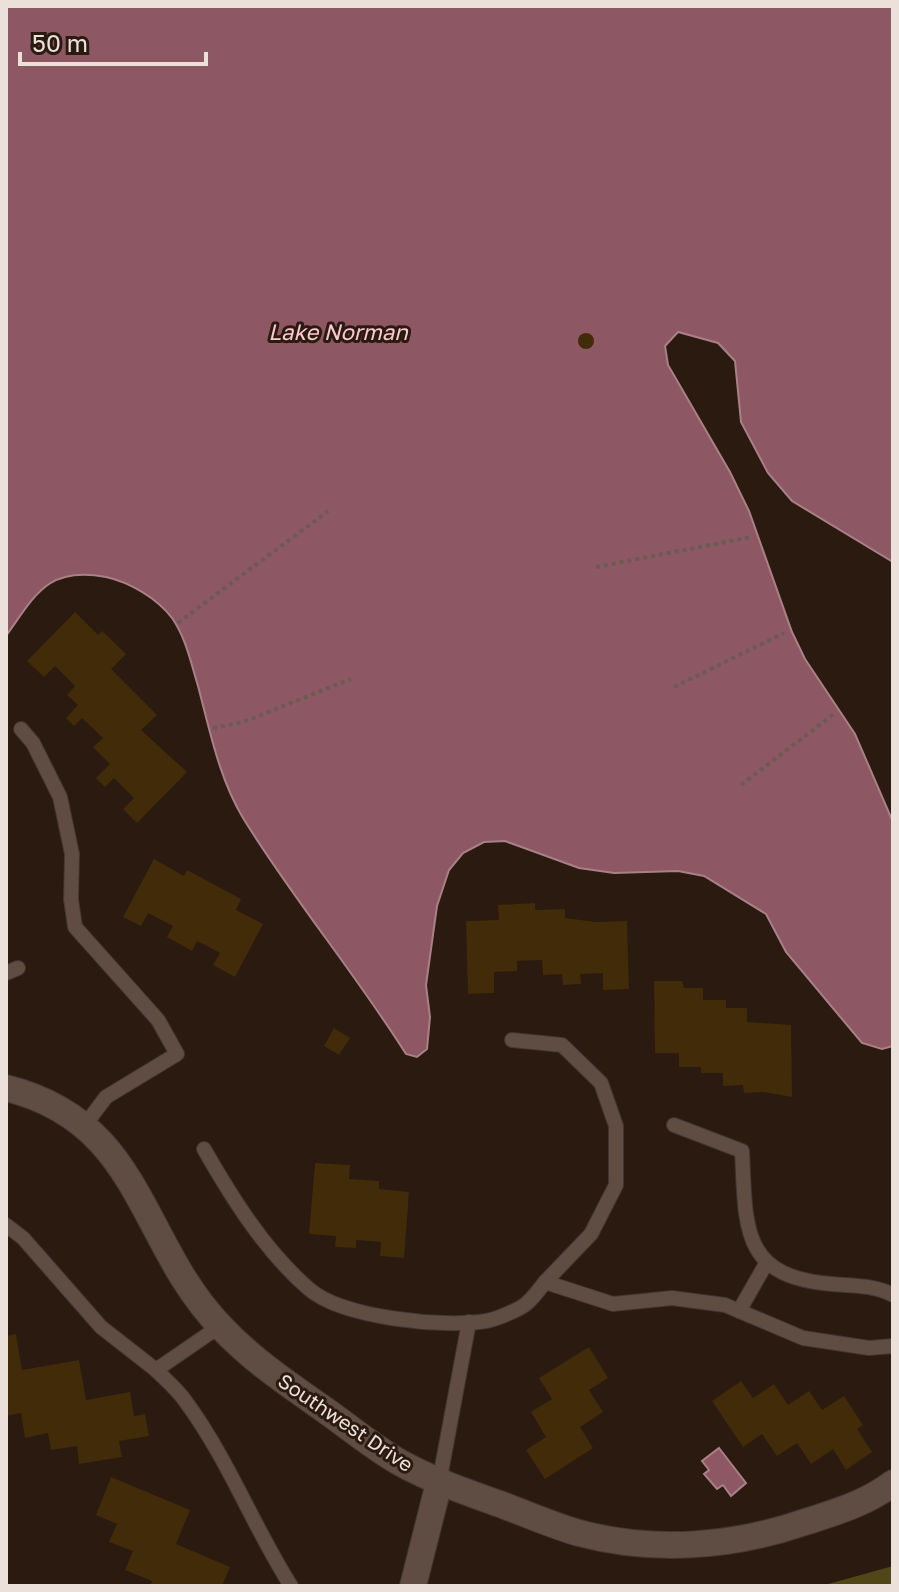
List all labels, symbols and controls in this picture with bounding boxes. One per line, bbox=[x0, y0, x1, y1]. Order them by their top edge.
scale bar bbox=[20, 16, 206, 66]
text: 50 m bbox=[32, 28, 88, 57]
water label: Lake Norman bbox=[268, 318, 409, 345]
street label: Southwest Drive bbox=[274, 1368, 418, 1476]

